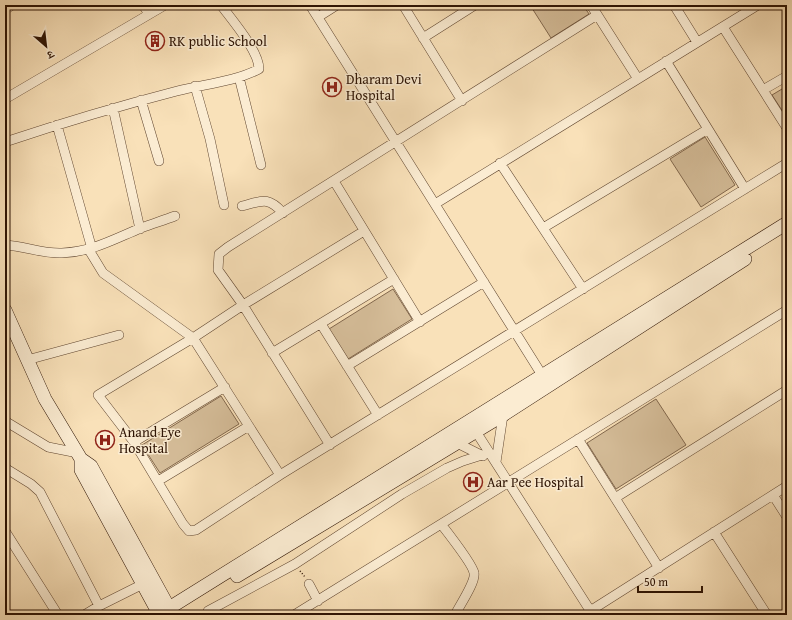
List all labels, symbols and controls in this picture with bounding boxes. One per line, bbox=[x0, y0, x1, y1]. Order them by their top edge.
north arrow bbox=[26, 26, 66, 66]
building icon: RK public School bbox=[144, 30, 166, 52]
place label: RK public School bbox=[169, 31, 267, 51]
text: उ bbox=[43, 46, 58, 64]
place label: Dharam Devi Hospital bbox=[346, 69, 422, 105]
hospital icon: Dharam Devi Hospital bbox=[321, 76, 343, 98]
place label: Anand Eye Hospital bbox=[119, 422, 181, 458]
hospital icon: Anand Eye Hospital bbox=[94, 429, 116, 451]
hospital icon: Aar Pee Hospital bbox=[462, 471, 484, 493]
place label: Aar Pee Hospital bbox=[487, 472, 584, 492]
scale bar bbox=[638, 568, 702, 594]
text: 50 m bbox=[644, 573, 668, 590]

